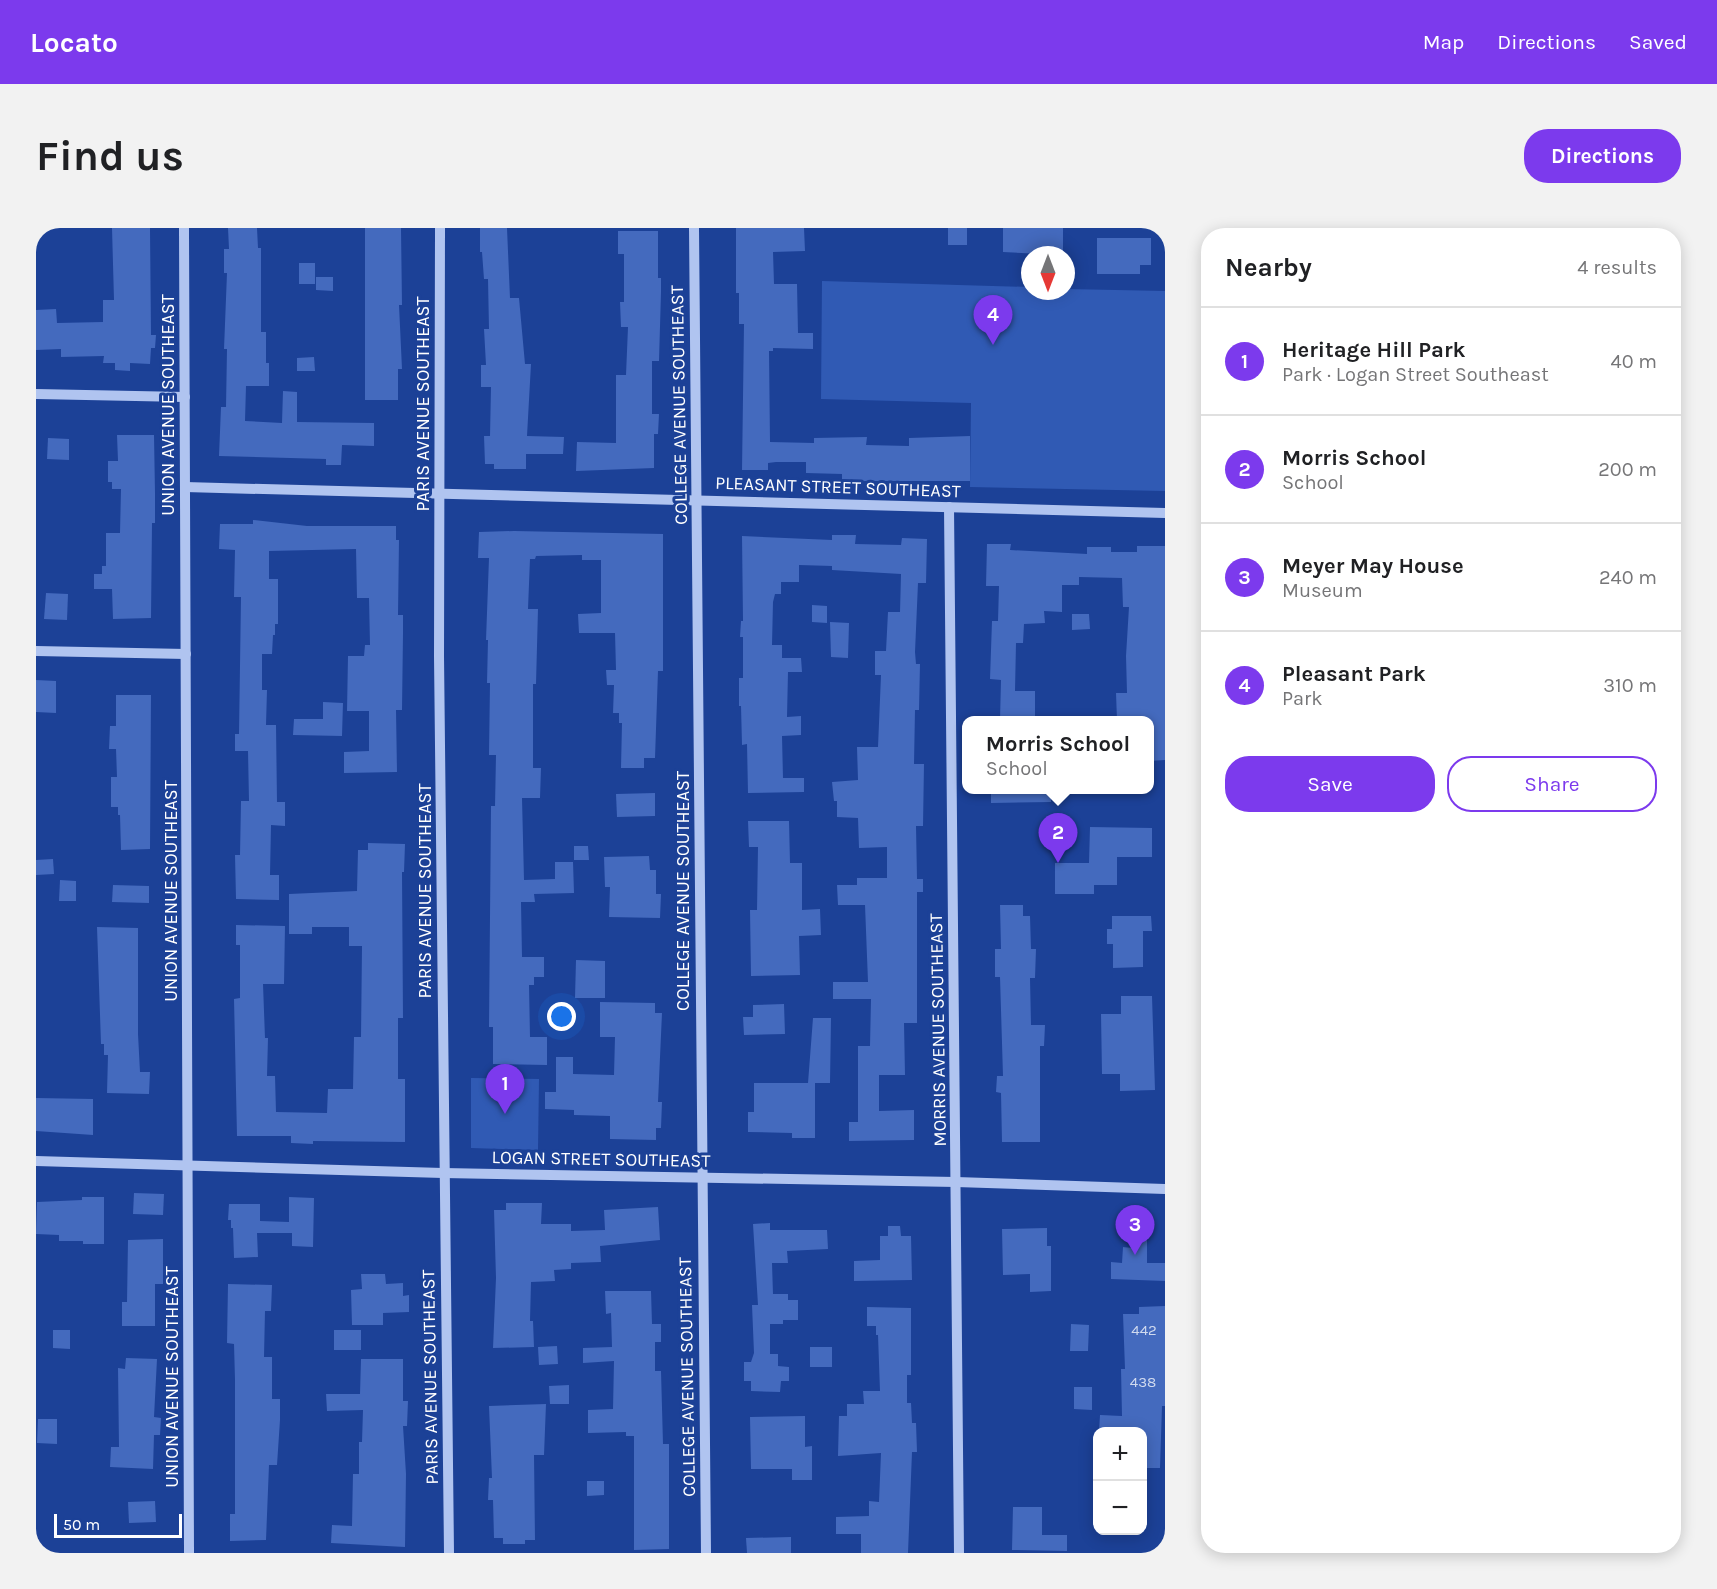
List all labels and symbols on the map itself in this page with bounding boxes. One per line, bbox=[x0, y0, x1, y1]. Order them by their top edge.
north arrow bbox=[1021, 246, 1075, 300]
street label: COLLEGE AVENUE SOUTHEAST bbox=[666, 285, 692, 525]
street label: UNION AVENUE SOUTHEAST bbox=[157, 294, 179, 516]
street label: PARIS AVENUE SOUTHEAST bbox=[412, 296, 434, 512]
pin: 4 bbox=[974, 296, 1012, 345]
street label: PLEASANT STREET SOUTHEAST bbox=[715, 472, 961, 502]
street label: COLLEGE AVENUE SOUTHEAST bbox=[672, 771, 694, 1011]
street label: UNION AVENUE SOUTHEAST bbox=[160, 780, 182, 1002]
street label: PARIS AVENUE SOUTHEAST bbox=[414, 783, 436, 999]
pin: 2 bbox=[1038, 814, 1078, 863]
street label: MORRIS AVENUE SOUTHEAST bbox=[925, 913, 951, 1147]
your location bbox=[547, 1002, 576, 1031]
pin: 1 bbox=[486, 1064, 524, 1114]
street label: LOGAN STREET SOUTHEAST bbox=[492, 1146, 710, 1172]
pin: 3 bbox=[1116, 1206, 1154, 1255]
street label: COLLEGE AVENUE SOUTHEAST bbox=[674, 1257, 700, 1497]
street label: UNION AVENUE SOUTHEAST bbox=[161, 1266, 183, 1488]
street label: PARIS AVENUE SOUTHEAST bbox=[417, 1269, 443, 1485]
house number: 442 bbox=[1131, 1321, 1157, 1339]
house number: 438 bbox=[1130, 1373, 1156, 1391]
scale bar bbox=[54, 1511, 182, 1538]

